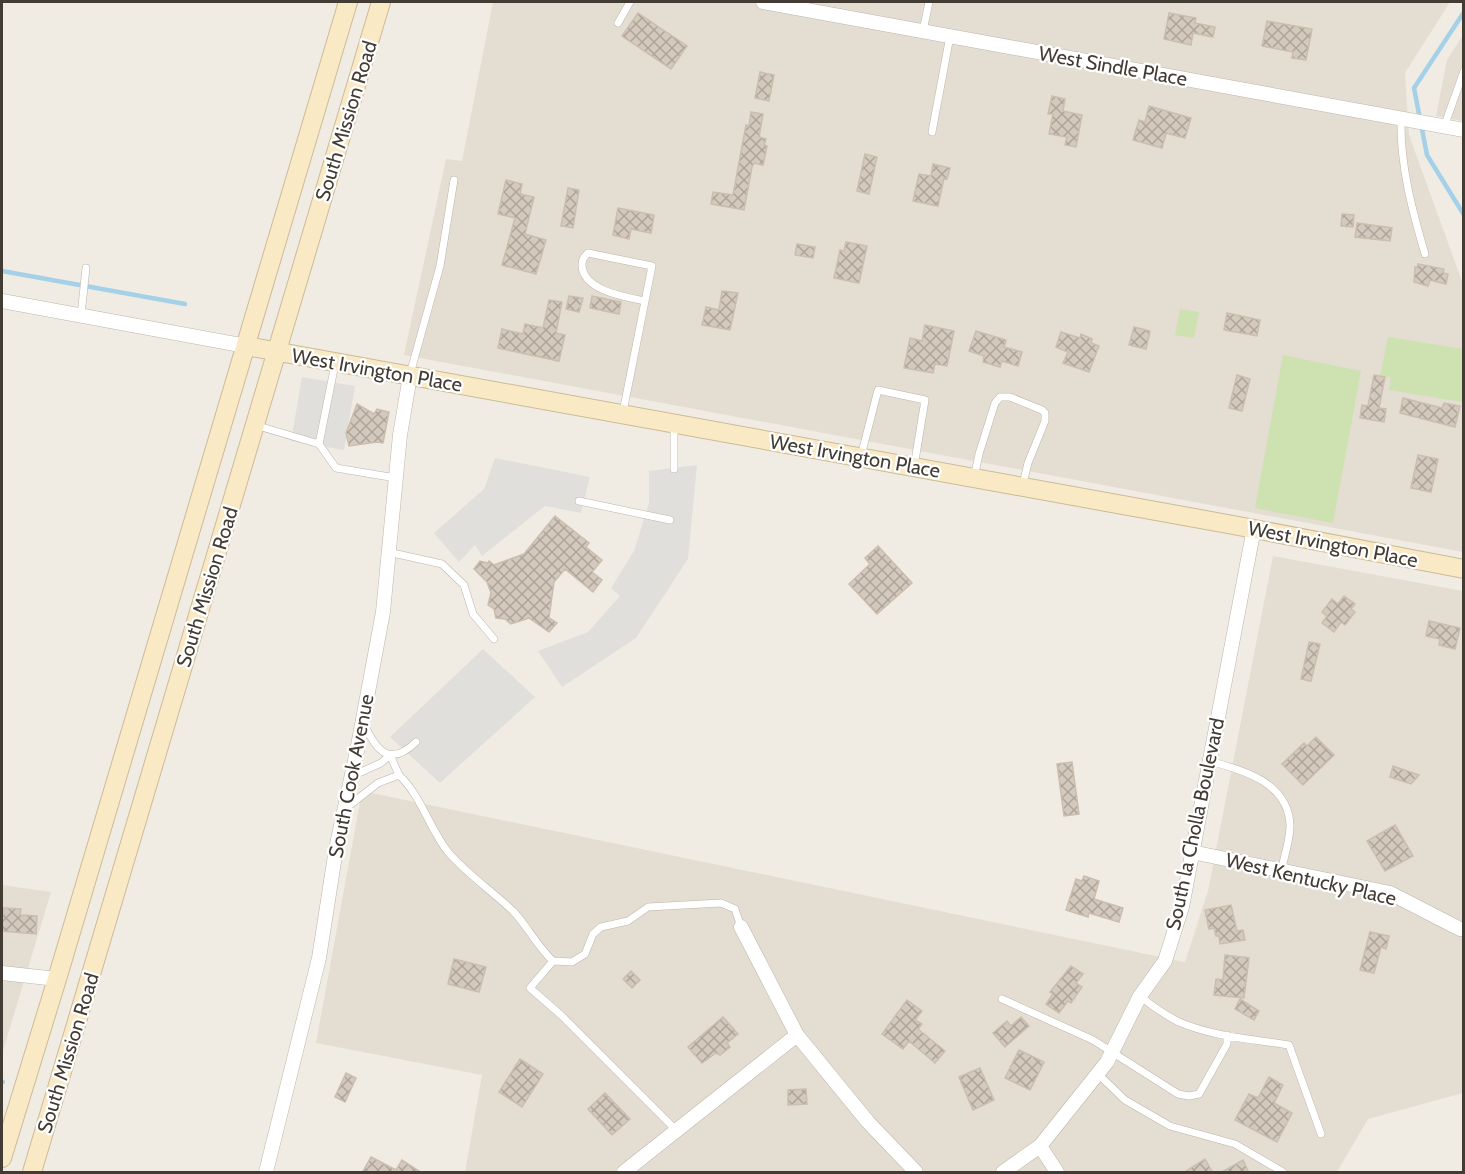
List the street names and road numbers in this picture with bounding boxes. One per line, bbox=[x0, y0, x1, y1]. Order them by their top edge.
street label: South Mission Road bbox=[310, 38, 382, 204]
street label: West Sindle Place bbox=[1037, 41, 1189, 91]
street label: West Irvington Place bbox=[290, 343, 464, 397]
street label: West Irvington Place bbox=[768, 429, 942, 483]
street label: South Mission Road bbox=[171, 504, 243, 670]
street label: West Irvington Place bbox=[1246, 516, 1420, 572]
street label: South Cook Avenue bbox=[323, 692, 379, 860]
street label: South la Cholla Boulevard bbox=[1161, 716, 1229, 932]
street label: West Kentucky Place bbox=[1223, 848, 1399, 910]
street label: South Mission Road bbox=[32, 970, 104, 1136]

